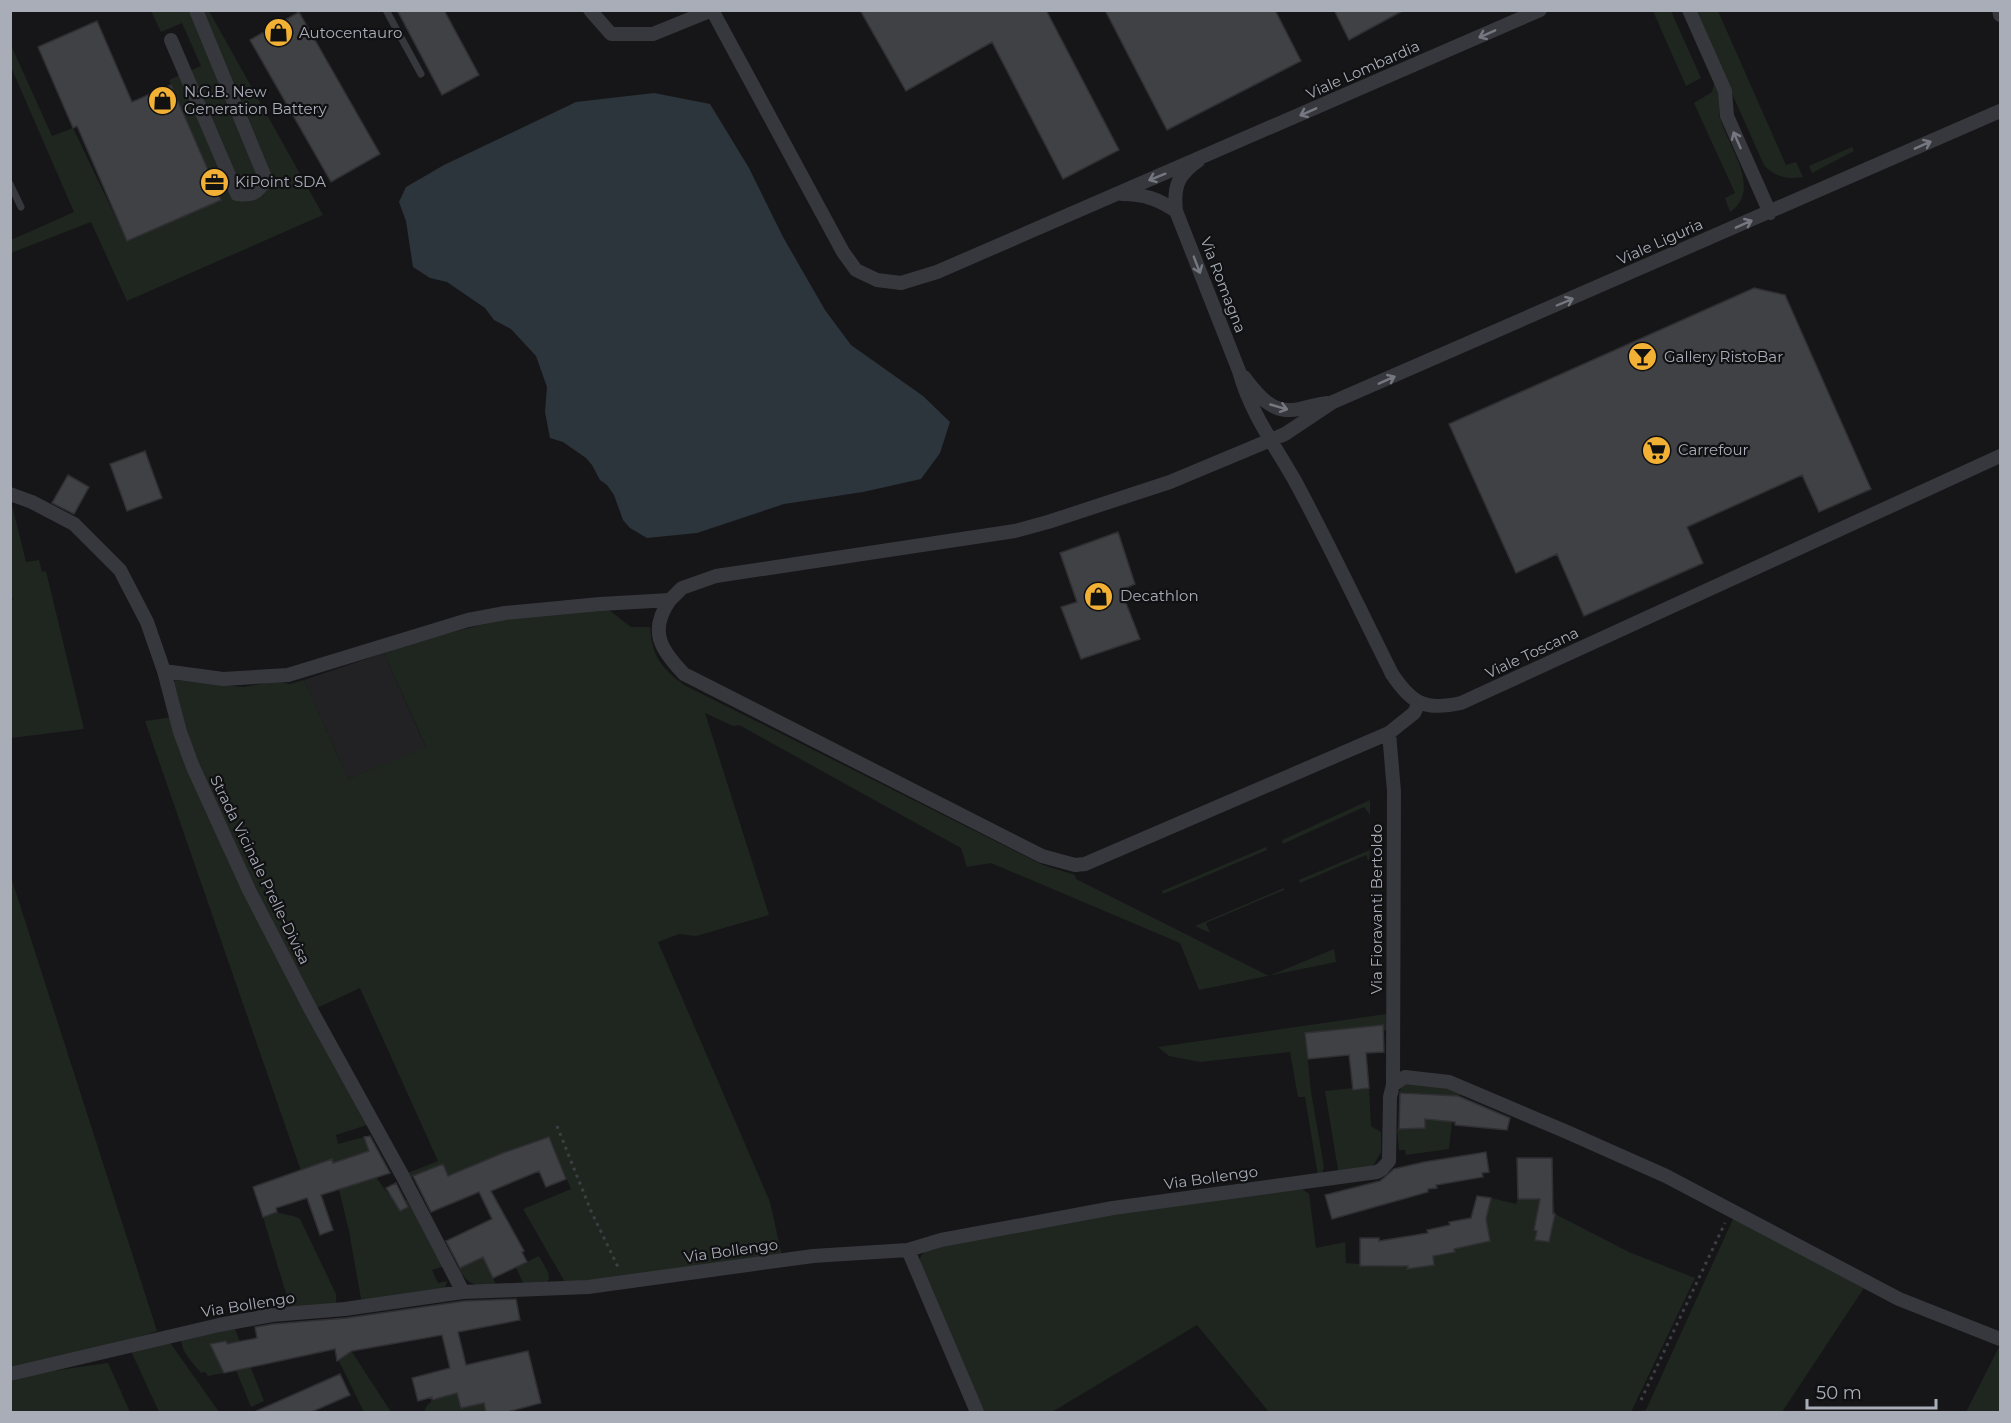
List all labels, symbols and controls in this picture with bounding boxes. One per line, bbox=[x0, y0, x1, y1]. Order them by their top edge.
shop icon: Autocentauro bbox=[262, 17, 294, 49]
place label: Autocentauro bbox=[299, 23, 402, 42]
one-way arrow bbox=[1478, 29, 1496, 40]
street label: Viale Lombardia bbox=[1303, 36, 1422, 103]
place label: N.G.B. New Generation Battery bbox=[184, 82, 328, 118]
shop icon: N.G.B. New Generation Battery bbox=[147, 85, 179, 117]
one-way arrow bbox=[1299, 107, 1318, 118]
one-way arrow bbox=[1731, 131, 1742, 149]
one-way arrow bbox=[1913, 139, 1931, 151]
office icon: KiPoint SDA bbox=[198, 166, 230, 198]
place label: KiPoint SDA bbox=[235, 172, 326, 191]
one-way arrow bbox=[1148, 172, 1167, 183]
street label: Viale Liguria bbox=[1614, 214, 1706, 269]
one-way arrow bbox=[1734, 218, 1753, 229]
street label: Via Romagna bbox=[1196, 234, 1250, 336]
one-way arrow bbox=[1192, 255, 1203, 274]
one-way arrow bbox=[1556, 295, 1574, 307]
bar icon: Gallery RistoBar bbox=[1627, 341, 1659, 373]
place label: Gallery RistoBar bbox=[1664, 347, 1783, 366]
one-way arrow bbox=[1377, 373, 1395, 385]
one-way arrow bbox=[1269, 402, 1288, 414]
supermarket icon: Carrefour bbox=[1641, 434, 1673, 466]
place label: Carrefour bbox=[1678, 440, 1749, 459]
shop icon: Decathlon bbox=[1083, 580, 1115, 612]
place label: Decathlon bbox=[1120, 586, 1199, 605]
street label: Viale Toscana bbox=[1482, 623, 1582, 682]
street label: Strada Vicinale Prelle-Divisa bbox=[206, 772, 315, 968]
street label: Via Fioravanti Bertoldo bbox=[1367, 824, 1386, 994]
street label: Via Bollengo bbox=[1163, 1162, 1259, 1194]
street label: Via Bollengo bbox=[683, 1235, 779, 1267]
street label: Via Bollengo bbox=[200, 1288, 296, 1321]
scale bar bbox=[1807, 1372, 1936, 1410]
text: 50 m bbox=[1816, 1382, 1862, 1404]

